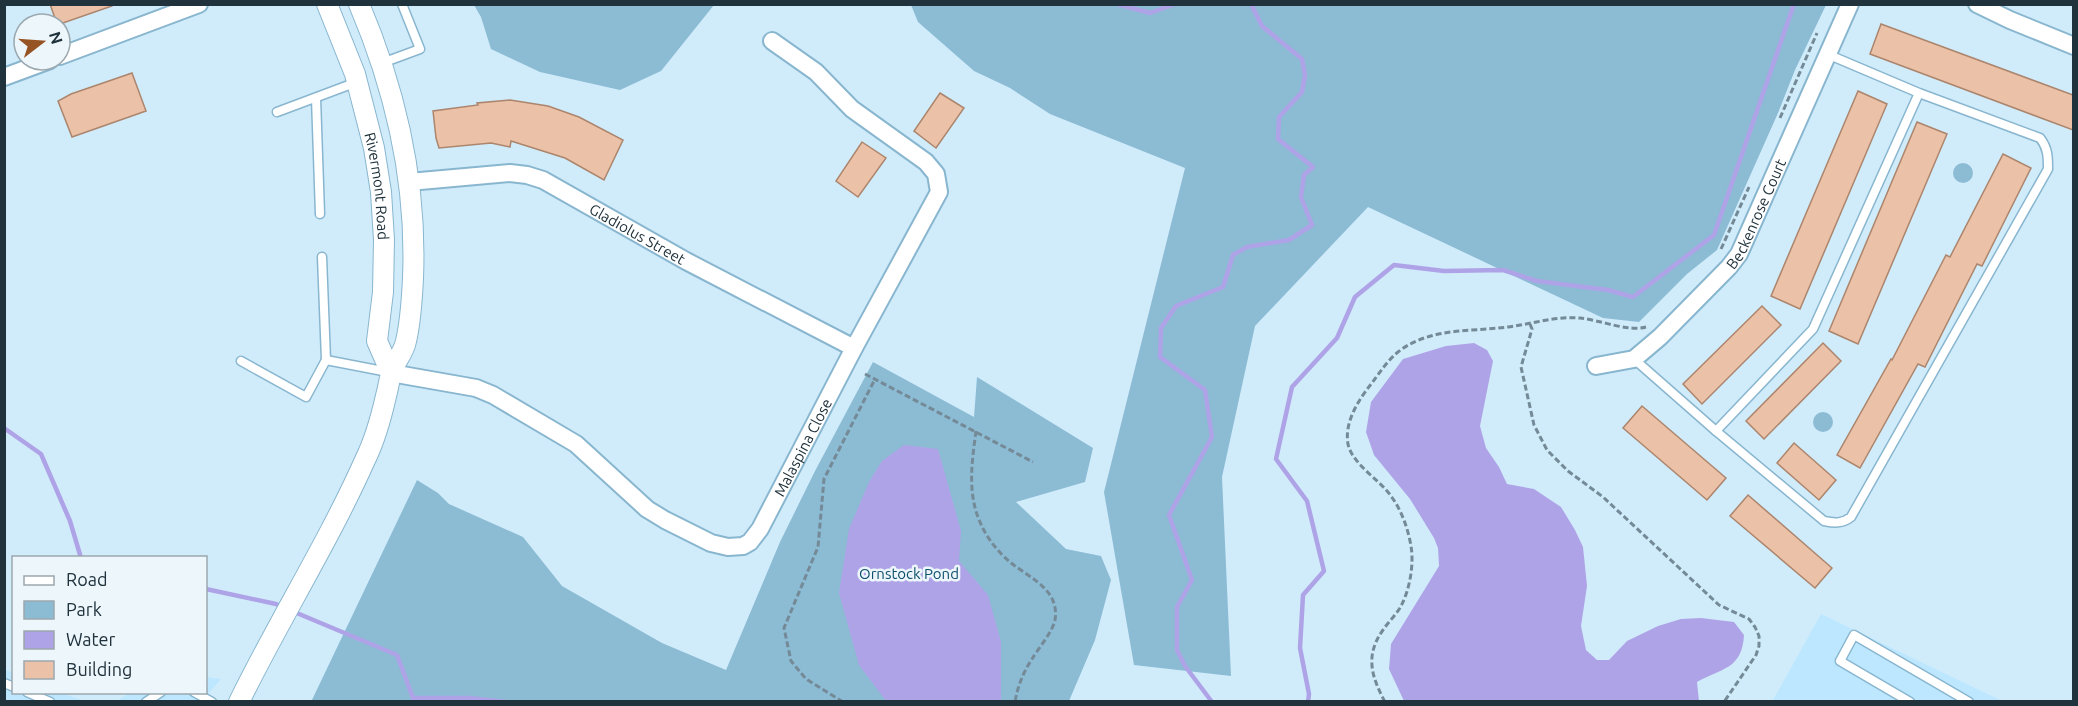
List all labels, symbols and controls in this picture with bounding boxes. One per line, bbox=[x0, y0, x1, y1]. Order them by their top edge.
north arrow bbox=[12, 12, 72, 72]
text: N bbox=[46, 29, 67, 46]
street label: Rivermont Road bbox=[362, 130, 392, 240]
street label: Beckenrose Court bbox=[1722, 156, 1789, 272]
street label: Gladiolus Street bbox=[587, 200, 689, 267]
street label: Malaspina Close bbox=[770, 395, 835, 499]
legend bbox=[12, 556, 207, 694]
park label: Ornstock Pond bbox=[859, 565, 959, 582]
text: Road bbox=[66, 569, 108, 589]
text: Park bbox=[66, 599, 102, 619]
text: Water bbox=[66, 629, 116, 649]
text: Building bbox=[66, 659, 132, 679]

